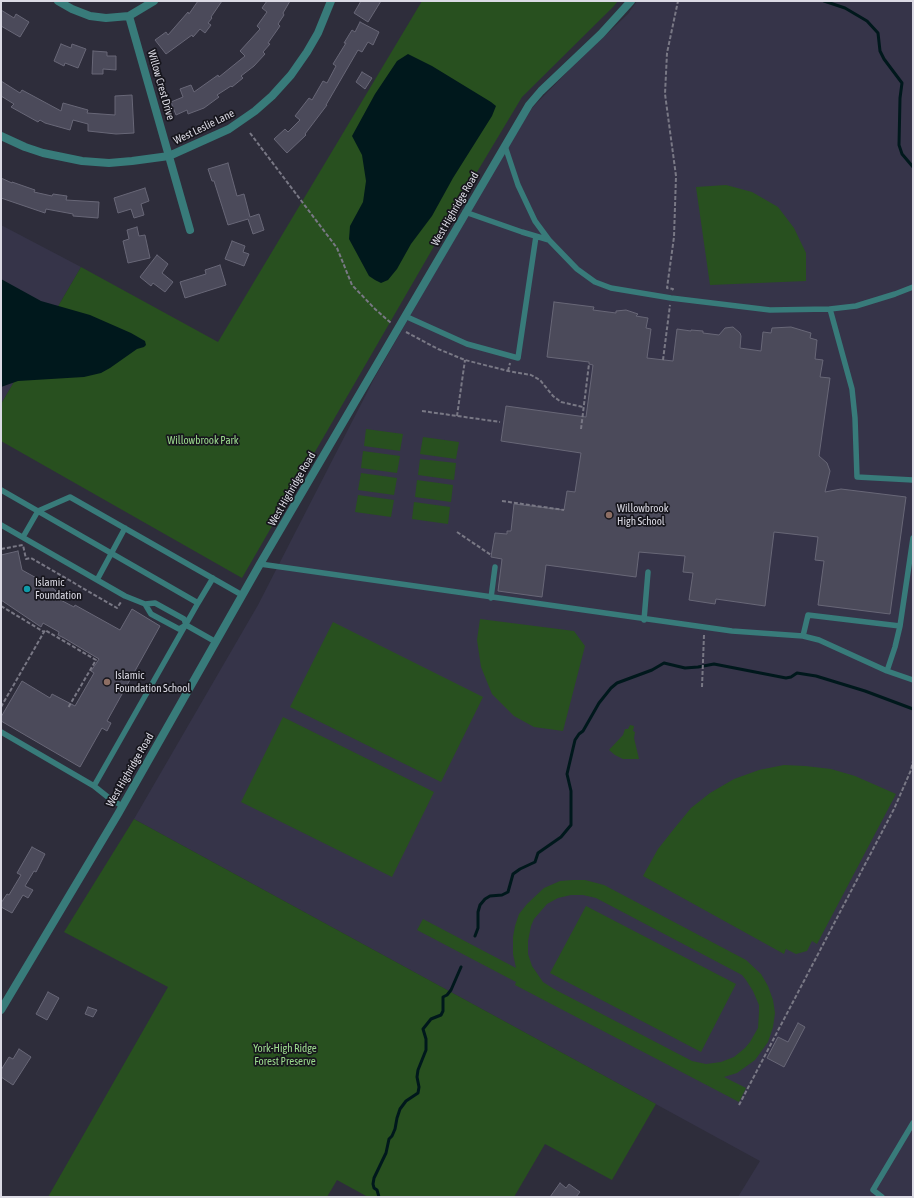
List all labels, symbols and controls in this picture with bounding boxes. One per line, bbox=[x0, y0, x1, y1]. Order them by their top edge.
street label: Willow Crest Drive bbox=[145, 48, 177, 122]
street label: West Leslie Lane bbox=[171, 107, 237, 147]
street label: West Highridge Road bbox=[428, 170, 482, 248]
park label: Willowbrook Park bbox=[167, 434, 239, 448]
street label: West Highridge Road bbox=[265, 450, 319, 528]
place label: Willowbrook High School bbox=[617, 502, 668, 528]
marker: Willowbrook High School bbox=[604, 510, 614, 520]
place label: Islamic Foundation bbox=[35, 576, 82, 602]
marker: Islamic Foundation bbox=[22, 584, 32, 594]
place label: Islamic Foundation School bbox=[115, 669, 190, 695]
marker: Islamic Foundation School bbox=[102, 677, 112, 687]
street label: West Highridge Road bbox=[103, 731, 157, 809]
park label: York-High Ridge Forest Preserve bbox=[253, 1042, 317, 1068]

